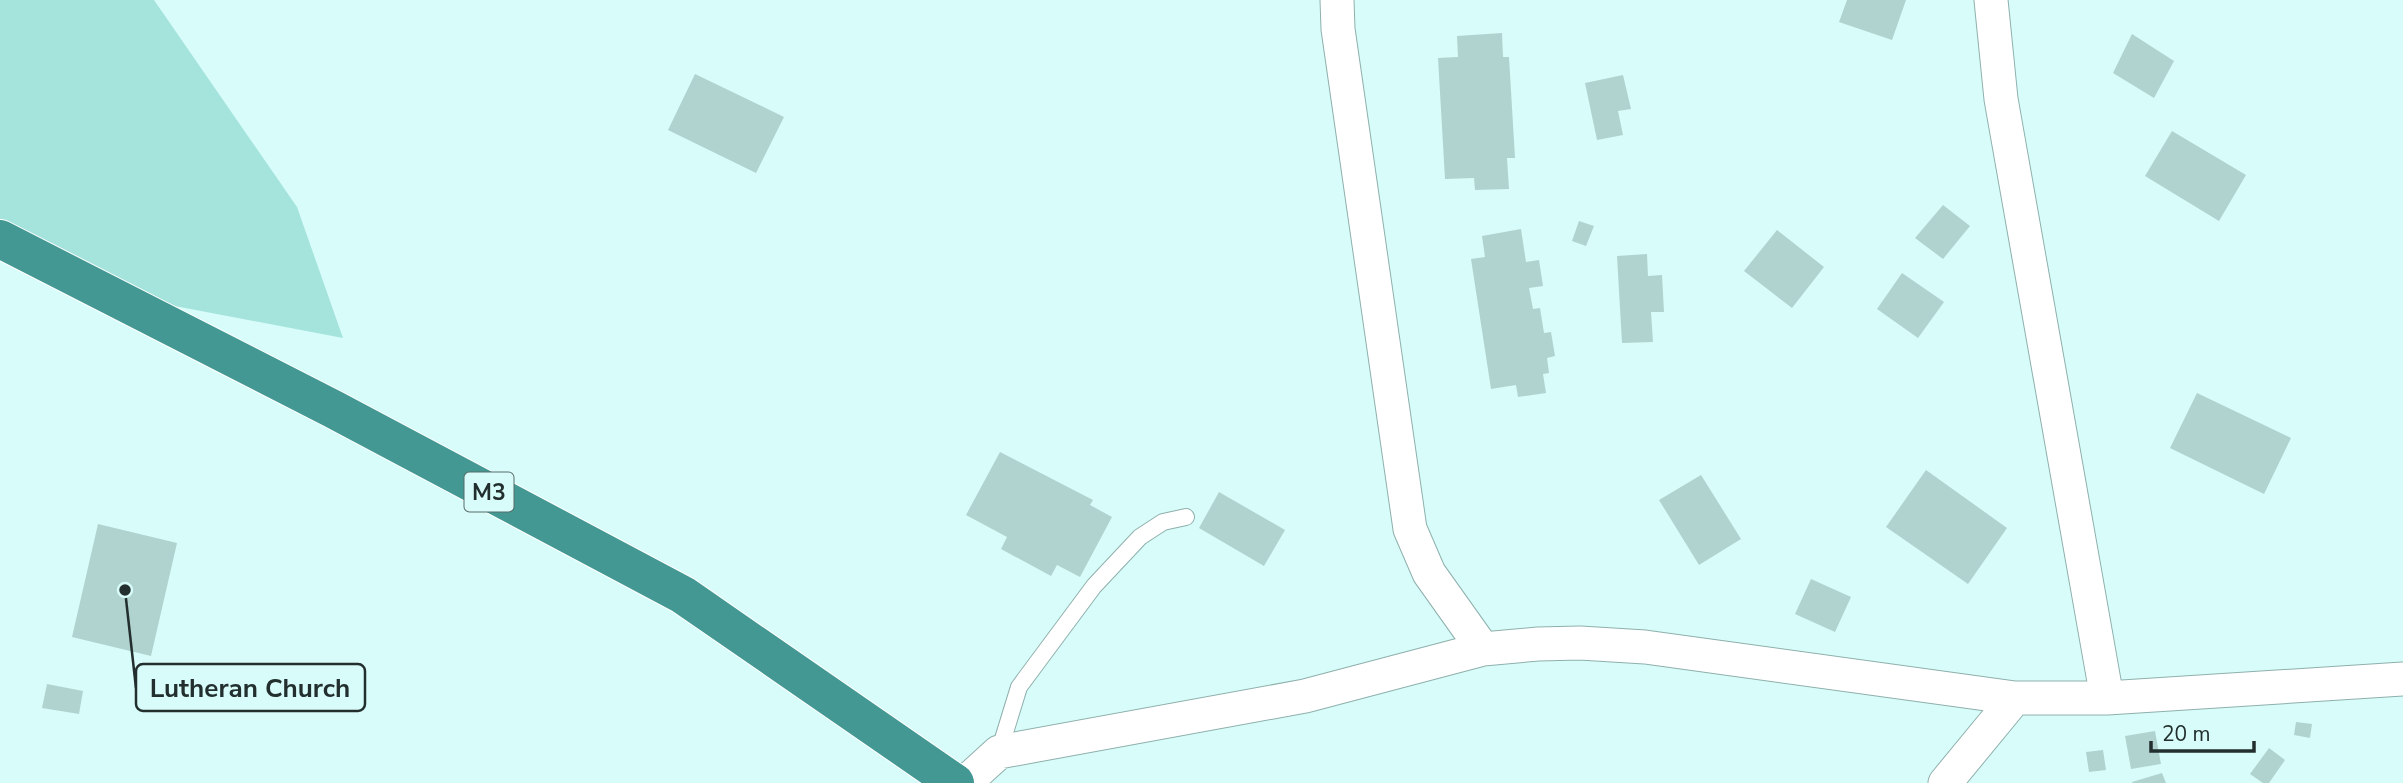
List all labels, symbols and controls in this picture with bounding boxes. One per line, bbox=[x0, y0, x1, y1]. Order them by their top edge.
road number: M3 bbox=[464, 472, 514, 512]
callout: Lutheran Church bbox=[136, 664, 365, 711]
text: Lutheran Church bbox=[150, 671, 350, 706]
scale bar bbox=[2151, 710, 2254, 754]
text: 20 m bbox=[2162, 720, 2211, 748]

